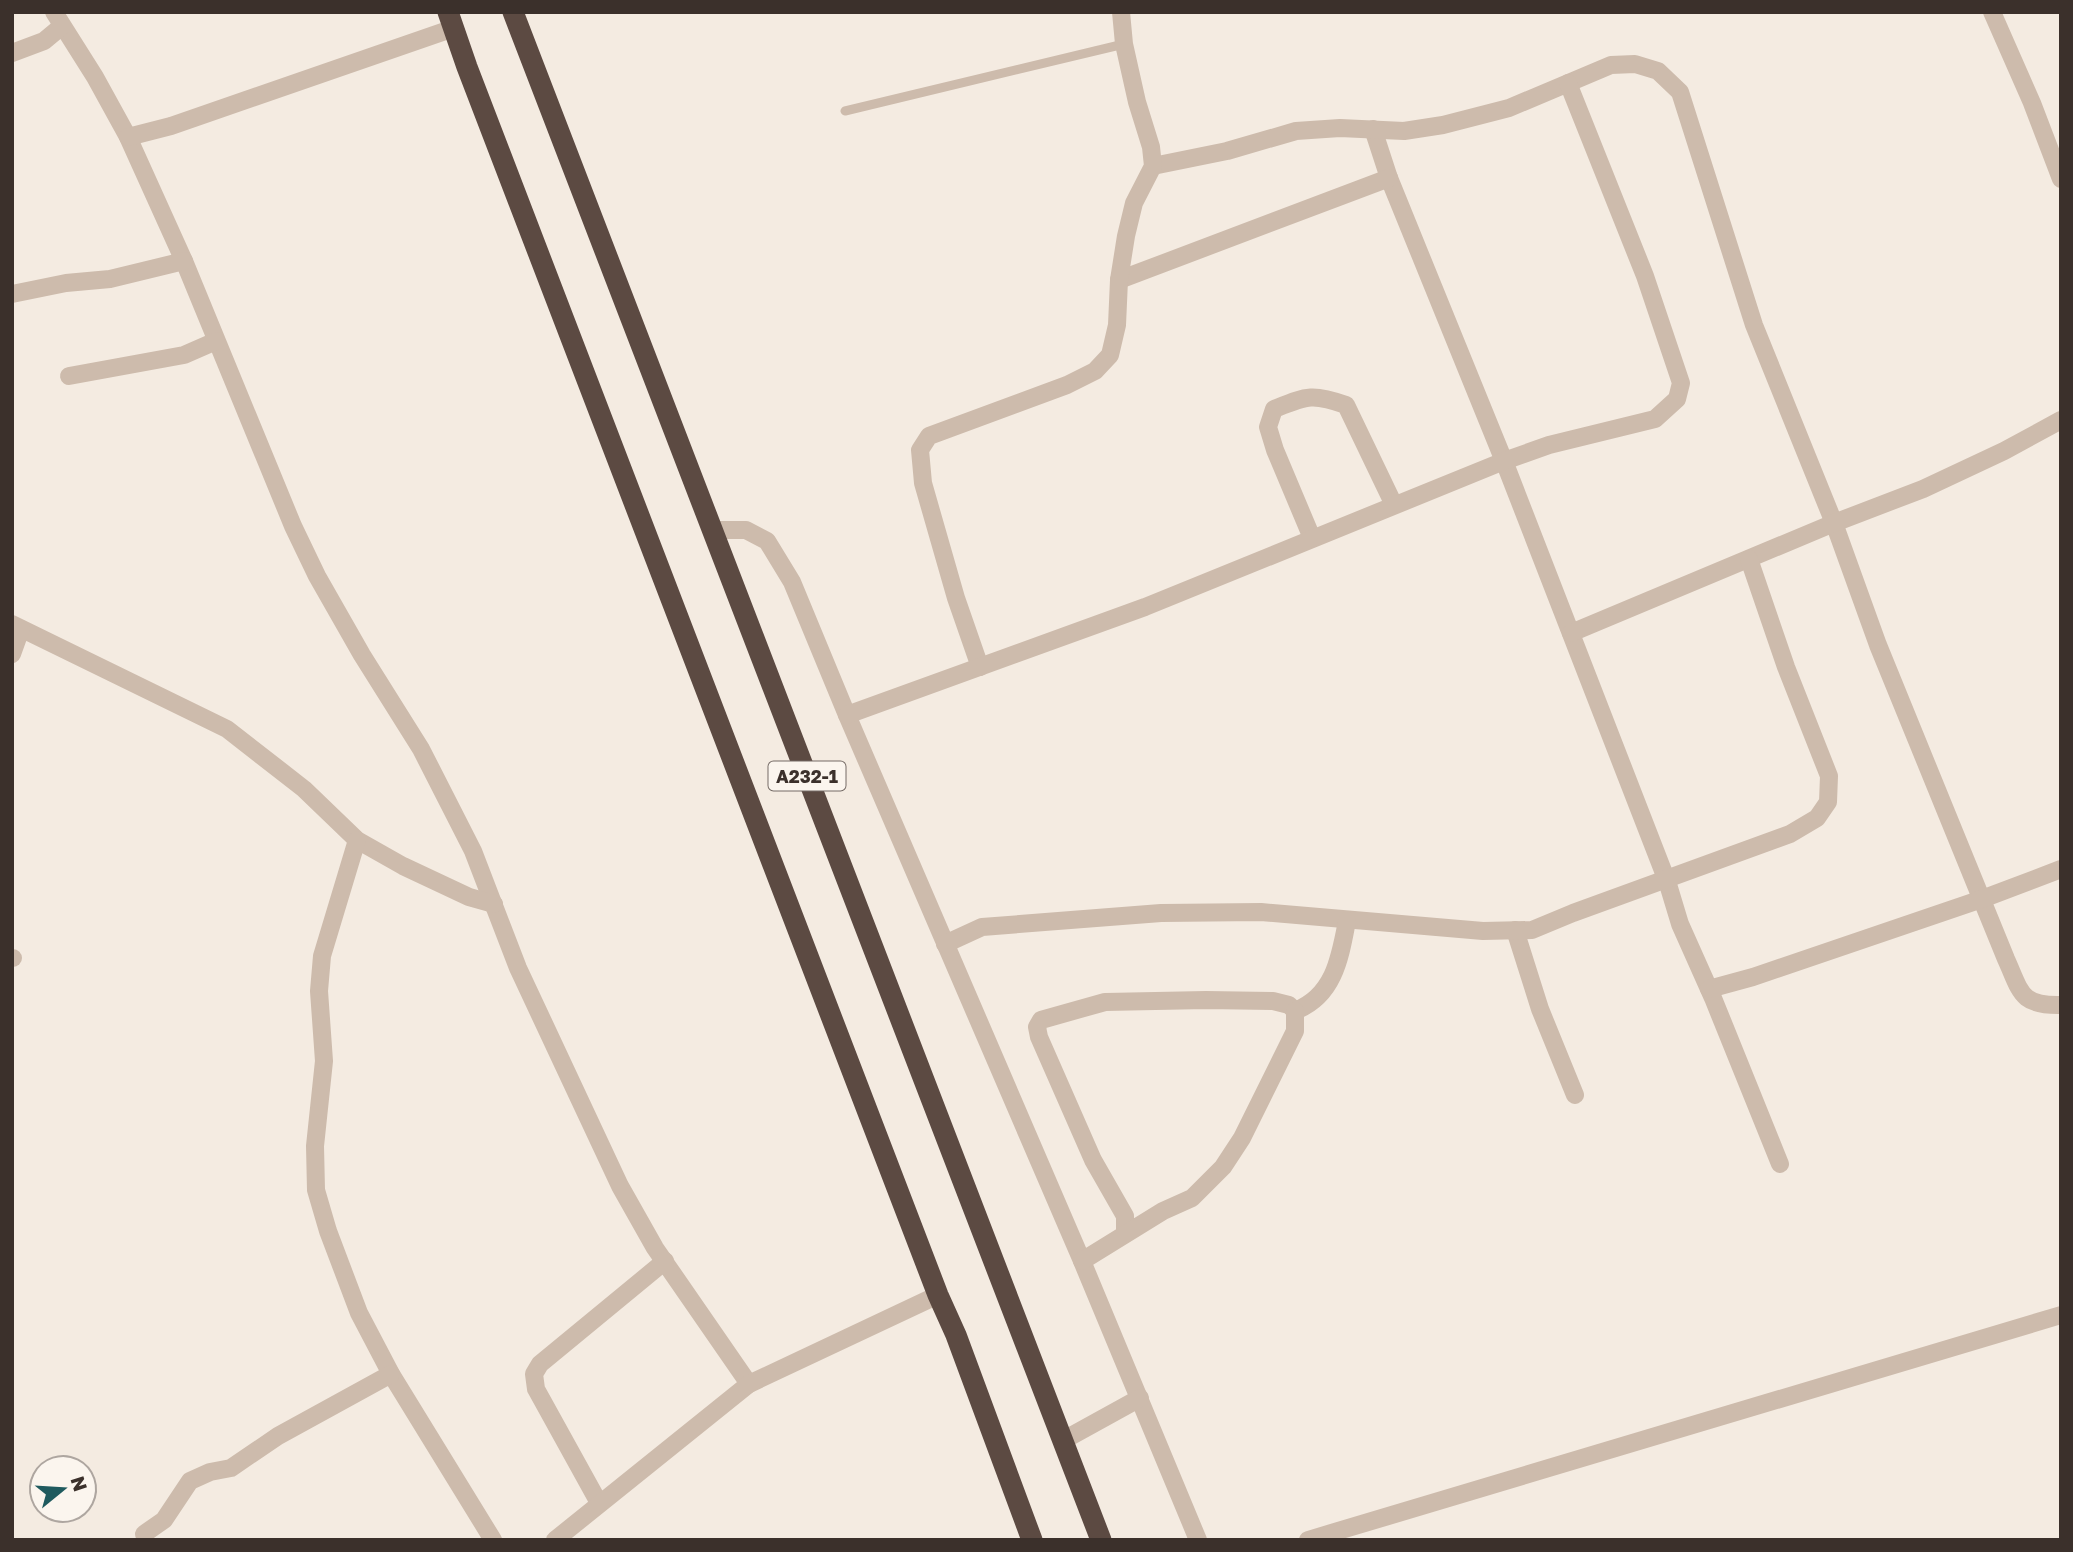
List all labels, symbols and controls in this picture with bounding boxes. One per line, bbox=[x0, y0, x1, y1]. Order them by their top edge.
road number: A232-1 bbox=[768, 762, 846, 790]
north arrow bbox=[28, 1454, 98, 1524]
text: N bbox=[66, 1473, 93, 1494]

